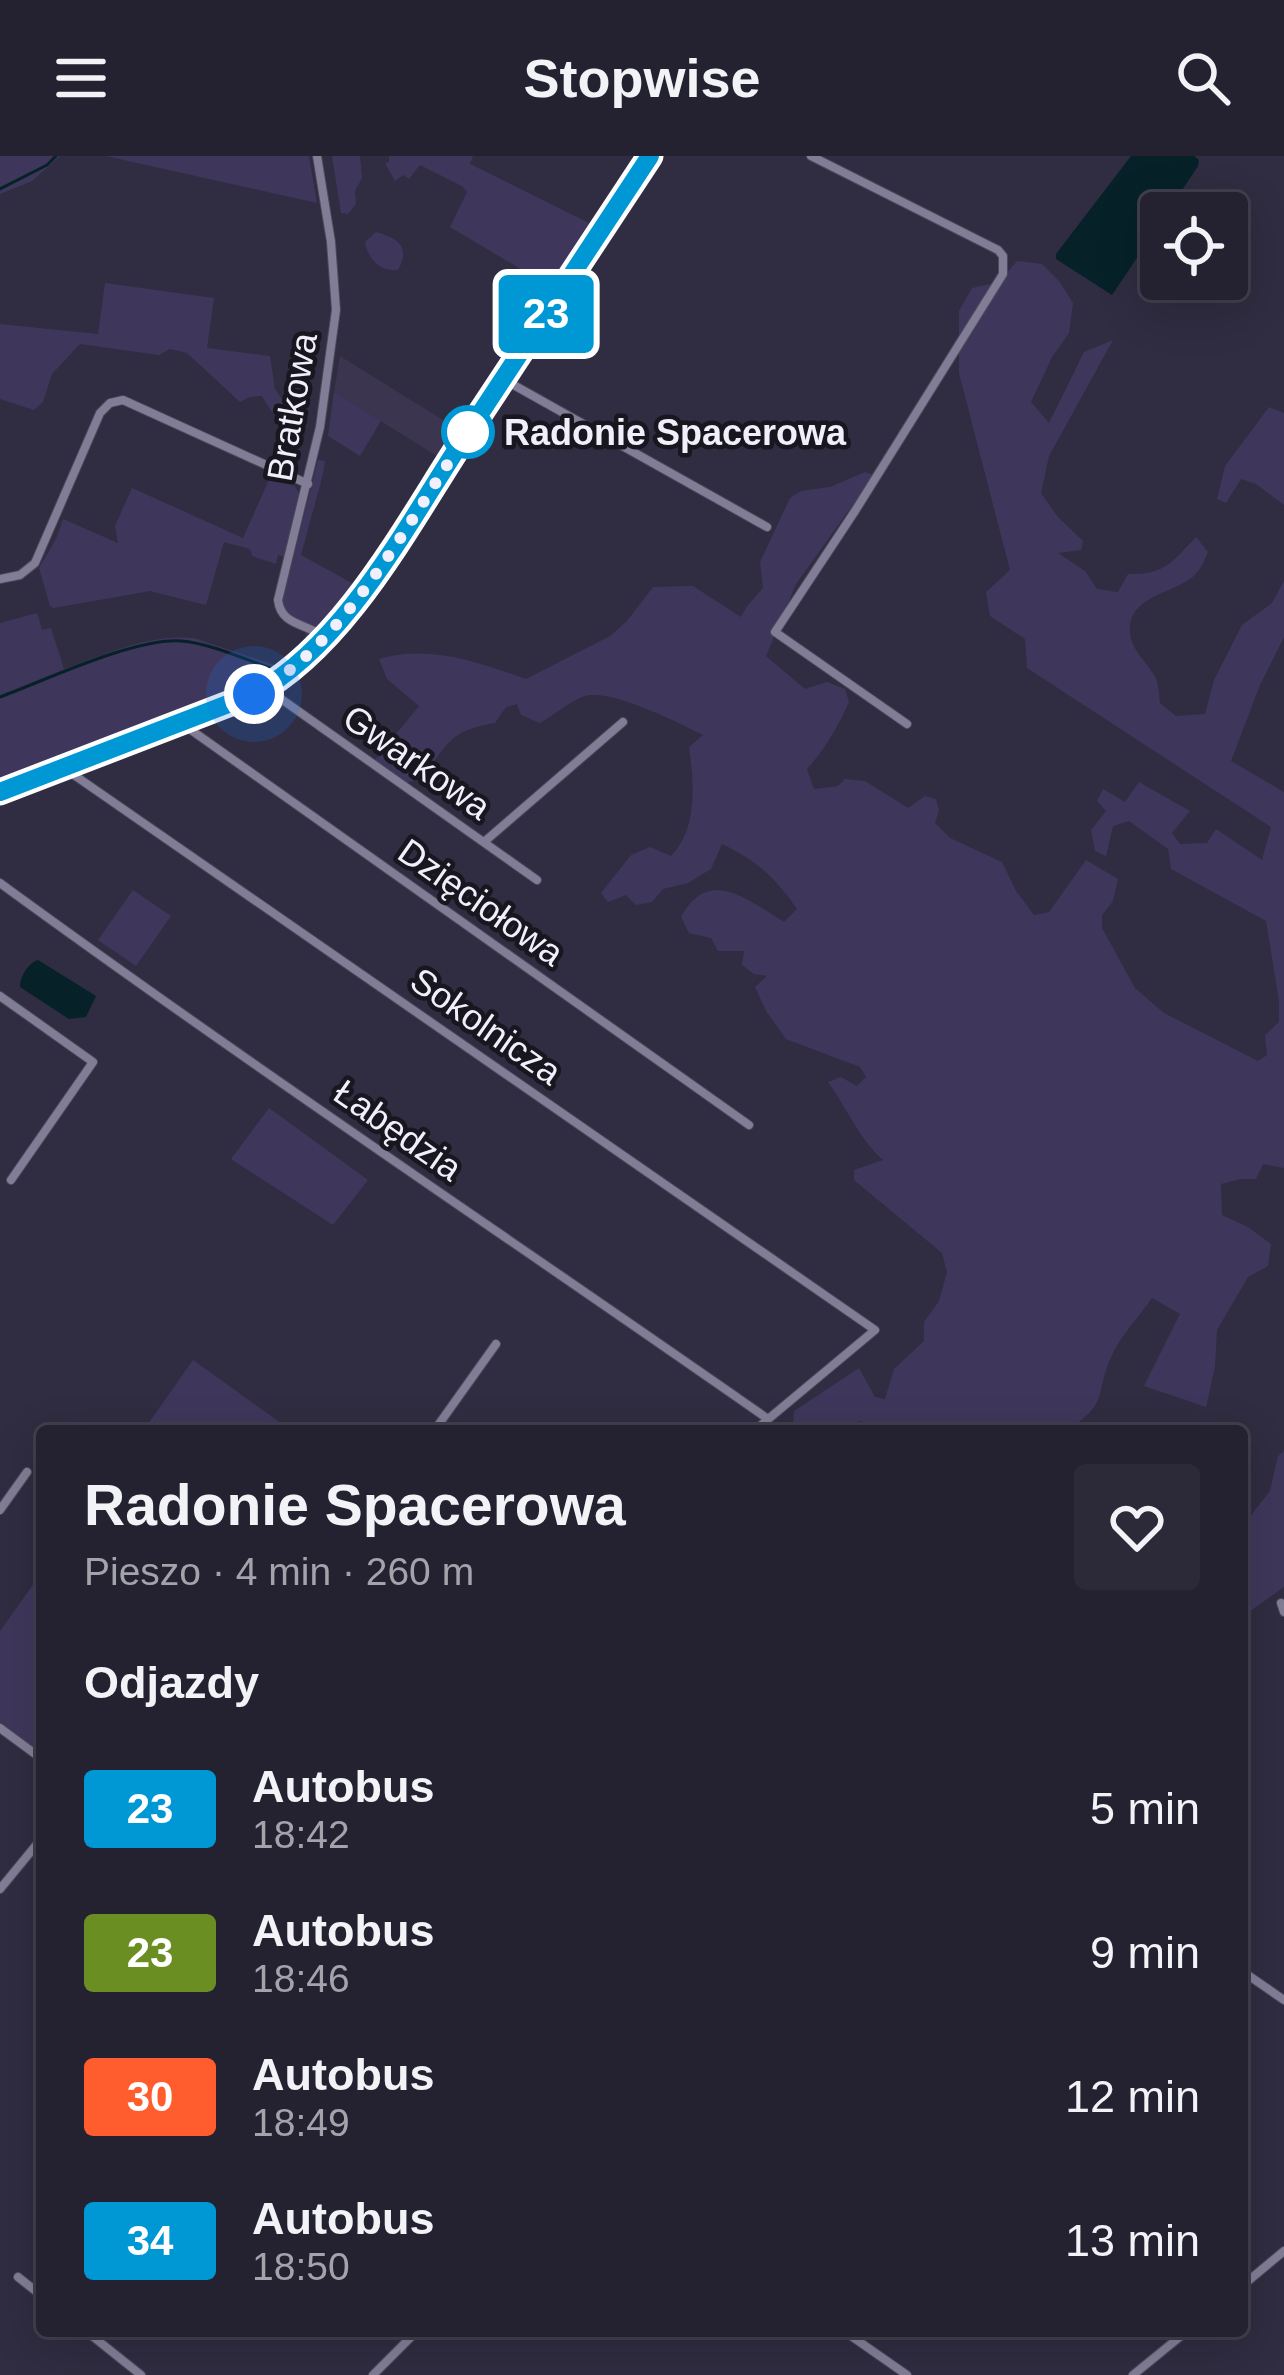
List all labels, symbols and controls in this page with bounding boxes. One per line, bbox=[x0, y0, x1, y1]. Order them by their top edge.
icon: menu bbox=[48, 45, 114, 111]
icon: search bbox=[1170, 45, 1236, 111]
text: Stopwise bbox=[523, 48, 761, 108]
map controls bbox=[1140, 192, 1248, 300]
button: locate bbox=[1140, 192, 1248, 300]
line badge: 23 bbox=[492, 275, 600, 353]
text: 23 bbox=[523, 290, 569, 337]
street label: Bratkowa bbox=[259, 329, 325, 484]
marker: Radonie Spacerowa bbox=[443, 407, 493, 457]
place label: Radonie Spacerowa bbox=[504, 412, 847, 453]
your location bbox=[224, 664, 284, 724]
street label: Gwarkowa bbox=[336, 696, 499, 828]
street label: Dzięciołowa bbox=[391, 830, 572, 974]
street label: Sokolnicza bbox=[403, 959, 570, 1093]
street label: Łabędzia bbox=[326, 1071, 470, 1189]
button: heart bbox=[1074, 1464, 1200, 1590]
text: Radonie Spacerowa bbox=[84, 1473, 626, 1537]
text: Pieszo · 4 min · 260 m bbox=[84, 1550, 474, 1593]
text: Odjazdy bbox=[84, 1657, 259, 1708]
text: Autobus bbox=[252, 1761, 434, 1812]
text: 5 min bbox=[1090, 1783, 1200, 1834]
text: 23 bbox=[127, 1785, 173, 1832]
text: 18:42 bbox=[252, 1813, 350, 1856]
text: Autobus bbox=[252, 1905, 434, 1956]
text: 9 min bbox=[1090, 1927, 1200, 1978]
text: 23 bbox=[127, 1929, 173, 1976]
text: 18:46 bbox=[252, 1957, 350, 2000]
text: Autobus bbox=[252, 2049, 434, 2100]
text: 12 min bbox=[1065, 2071, 1200, 2122]
text: 30 bbox=[127, 2073, 173, 2120]
text: 18:49 bbox=[252, 2101, 350, 2144]
text: Autobus bbox=[252, 2193, 434, 2244]
text: 13 min bbox=[1065, 2215, 1200, 2266]
text: 34 bbox=[127, 2217, 173, 2264]
text: 18:50 bbox=[252, 2245, 350, 2288]

